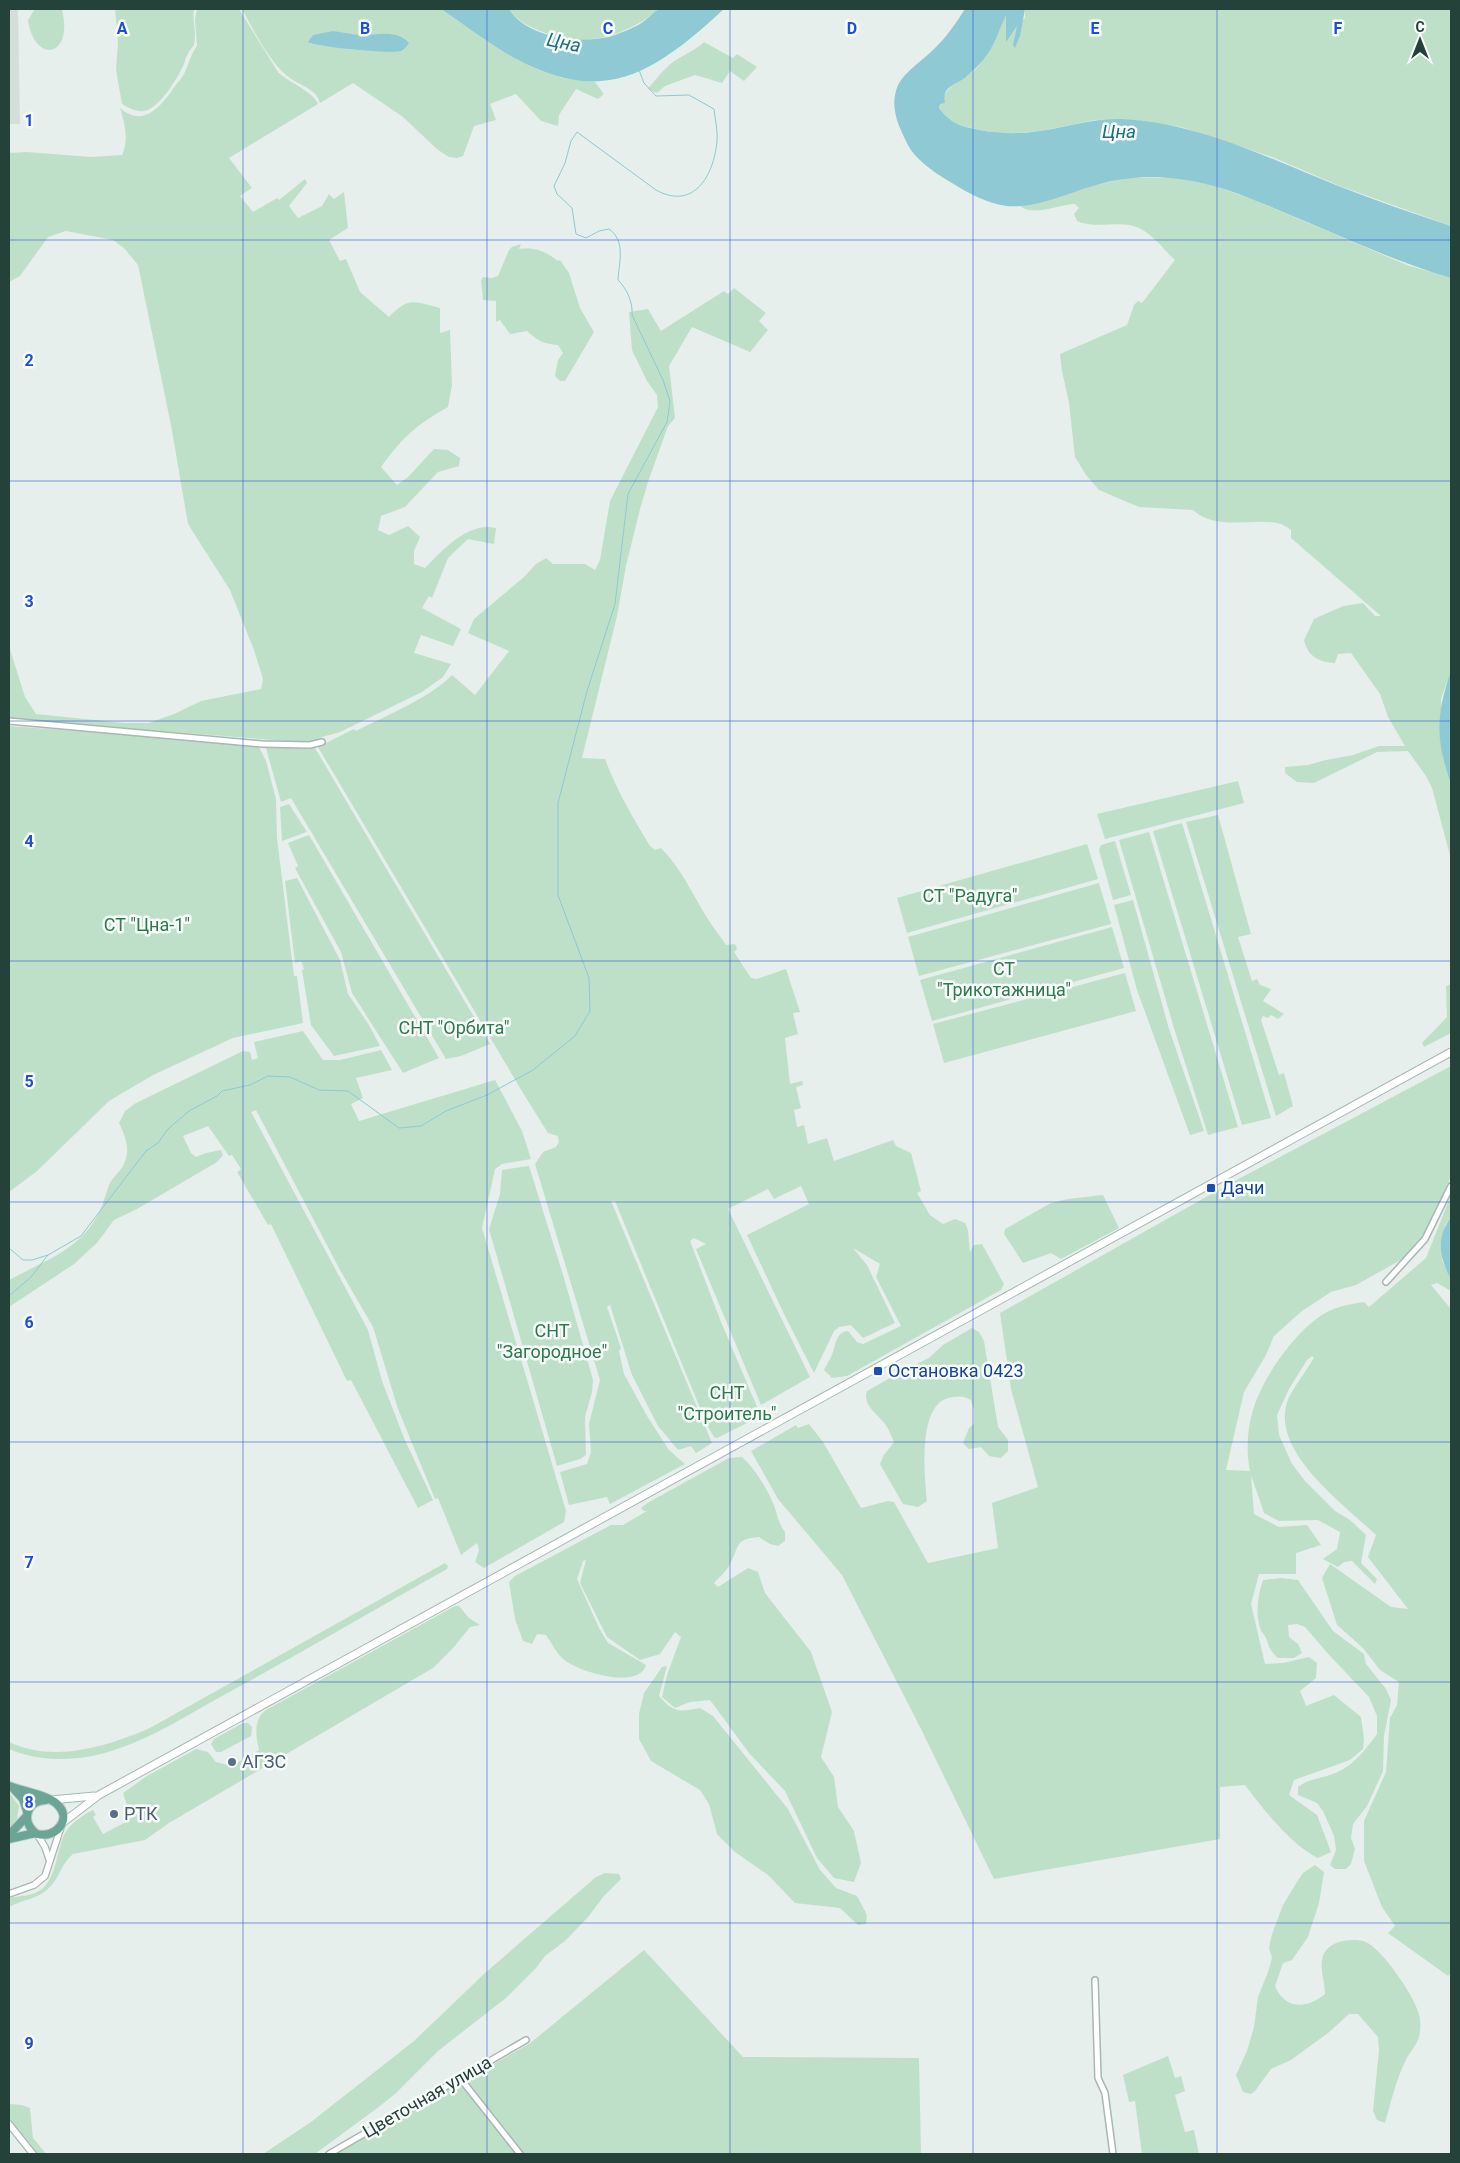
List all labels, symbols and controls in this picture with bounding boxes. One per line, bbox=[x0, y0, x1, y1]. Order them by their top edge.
north arrow bbox=[1395, 15, 1445, 65]
text: A bbox=[117, 19, 128, 38]
text: B bbox=[360, 19, 370, 38]
text: C bbox=[603, 19, 613, 38]
text: D bbox=[847, 19, 857, 38]
text: E bbox=[1091, 19, 1100, 38]
text: F bbox=[1334, 19, 1343, 38]
text: С bbox=[1415, 19, 1425, 35]
water label: Цна bbox=[545, 28, 583, 57]
text: 1 bbox=[24, 111, 34, 130]
water label: Цна bbox=[1102, 120, 1136, 143]
text: 2 bbox=[24, 351, 34, 370]
text: 3 bbox=[24, 592, 34, 611]
text: 4 bbox=[24, 832, 34, 851]
park label: СТ "Радуга" bbox=[922, 885, 1018, 906]
park label: СТ "Цна-1" bbox=[104, 914, 190, 935]
park label: СТ "Трикотажница" bbox=[937, 958, 1071, 1000]
park label: CНТ "Орбита" bbox=[398, 1017, 510, 1038]
text: 5 bbox=[24, 1072, 34, 1091]
place label: Дачи bbox=[1221, 1177, 1265, 1198]
marker: Дачи bbox=[1205, 1182, 1217, 1194]
text: 6 bbox=[24, 1313, 34, 1332]
park label: СНТ "Загородное" bbox=[497, 1320, 607, 1362]
place label: Остановка 0423 bbox=[888, 1360, 1024, 1381]
marker: Остановка 0423 bbox=[872, 1365, 884, 1377]
park label: CНТ "Строитель" bbox=[677, 1382, 777, 1424]
text: 7 bbox=[24, 1553, 34, 1572]
place label: АГЗС bbox=[242, 1751, 286, 1772]
marker: АГЗС bbox=[226, 1756, 238, 1768]
text: 8 bbox=[24, 1793, 34, 1812]
place label: РТК bbox=[124, 1803, 158, 1824]
marker: РТК bbox=[108, 1808, 120, 1820]
text: 9 bbox=[24, 2034, 34, 2053]
street label: Цветочная улица bbox=[359, 2051, 495, 2142]

